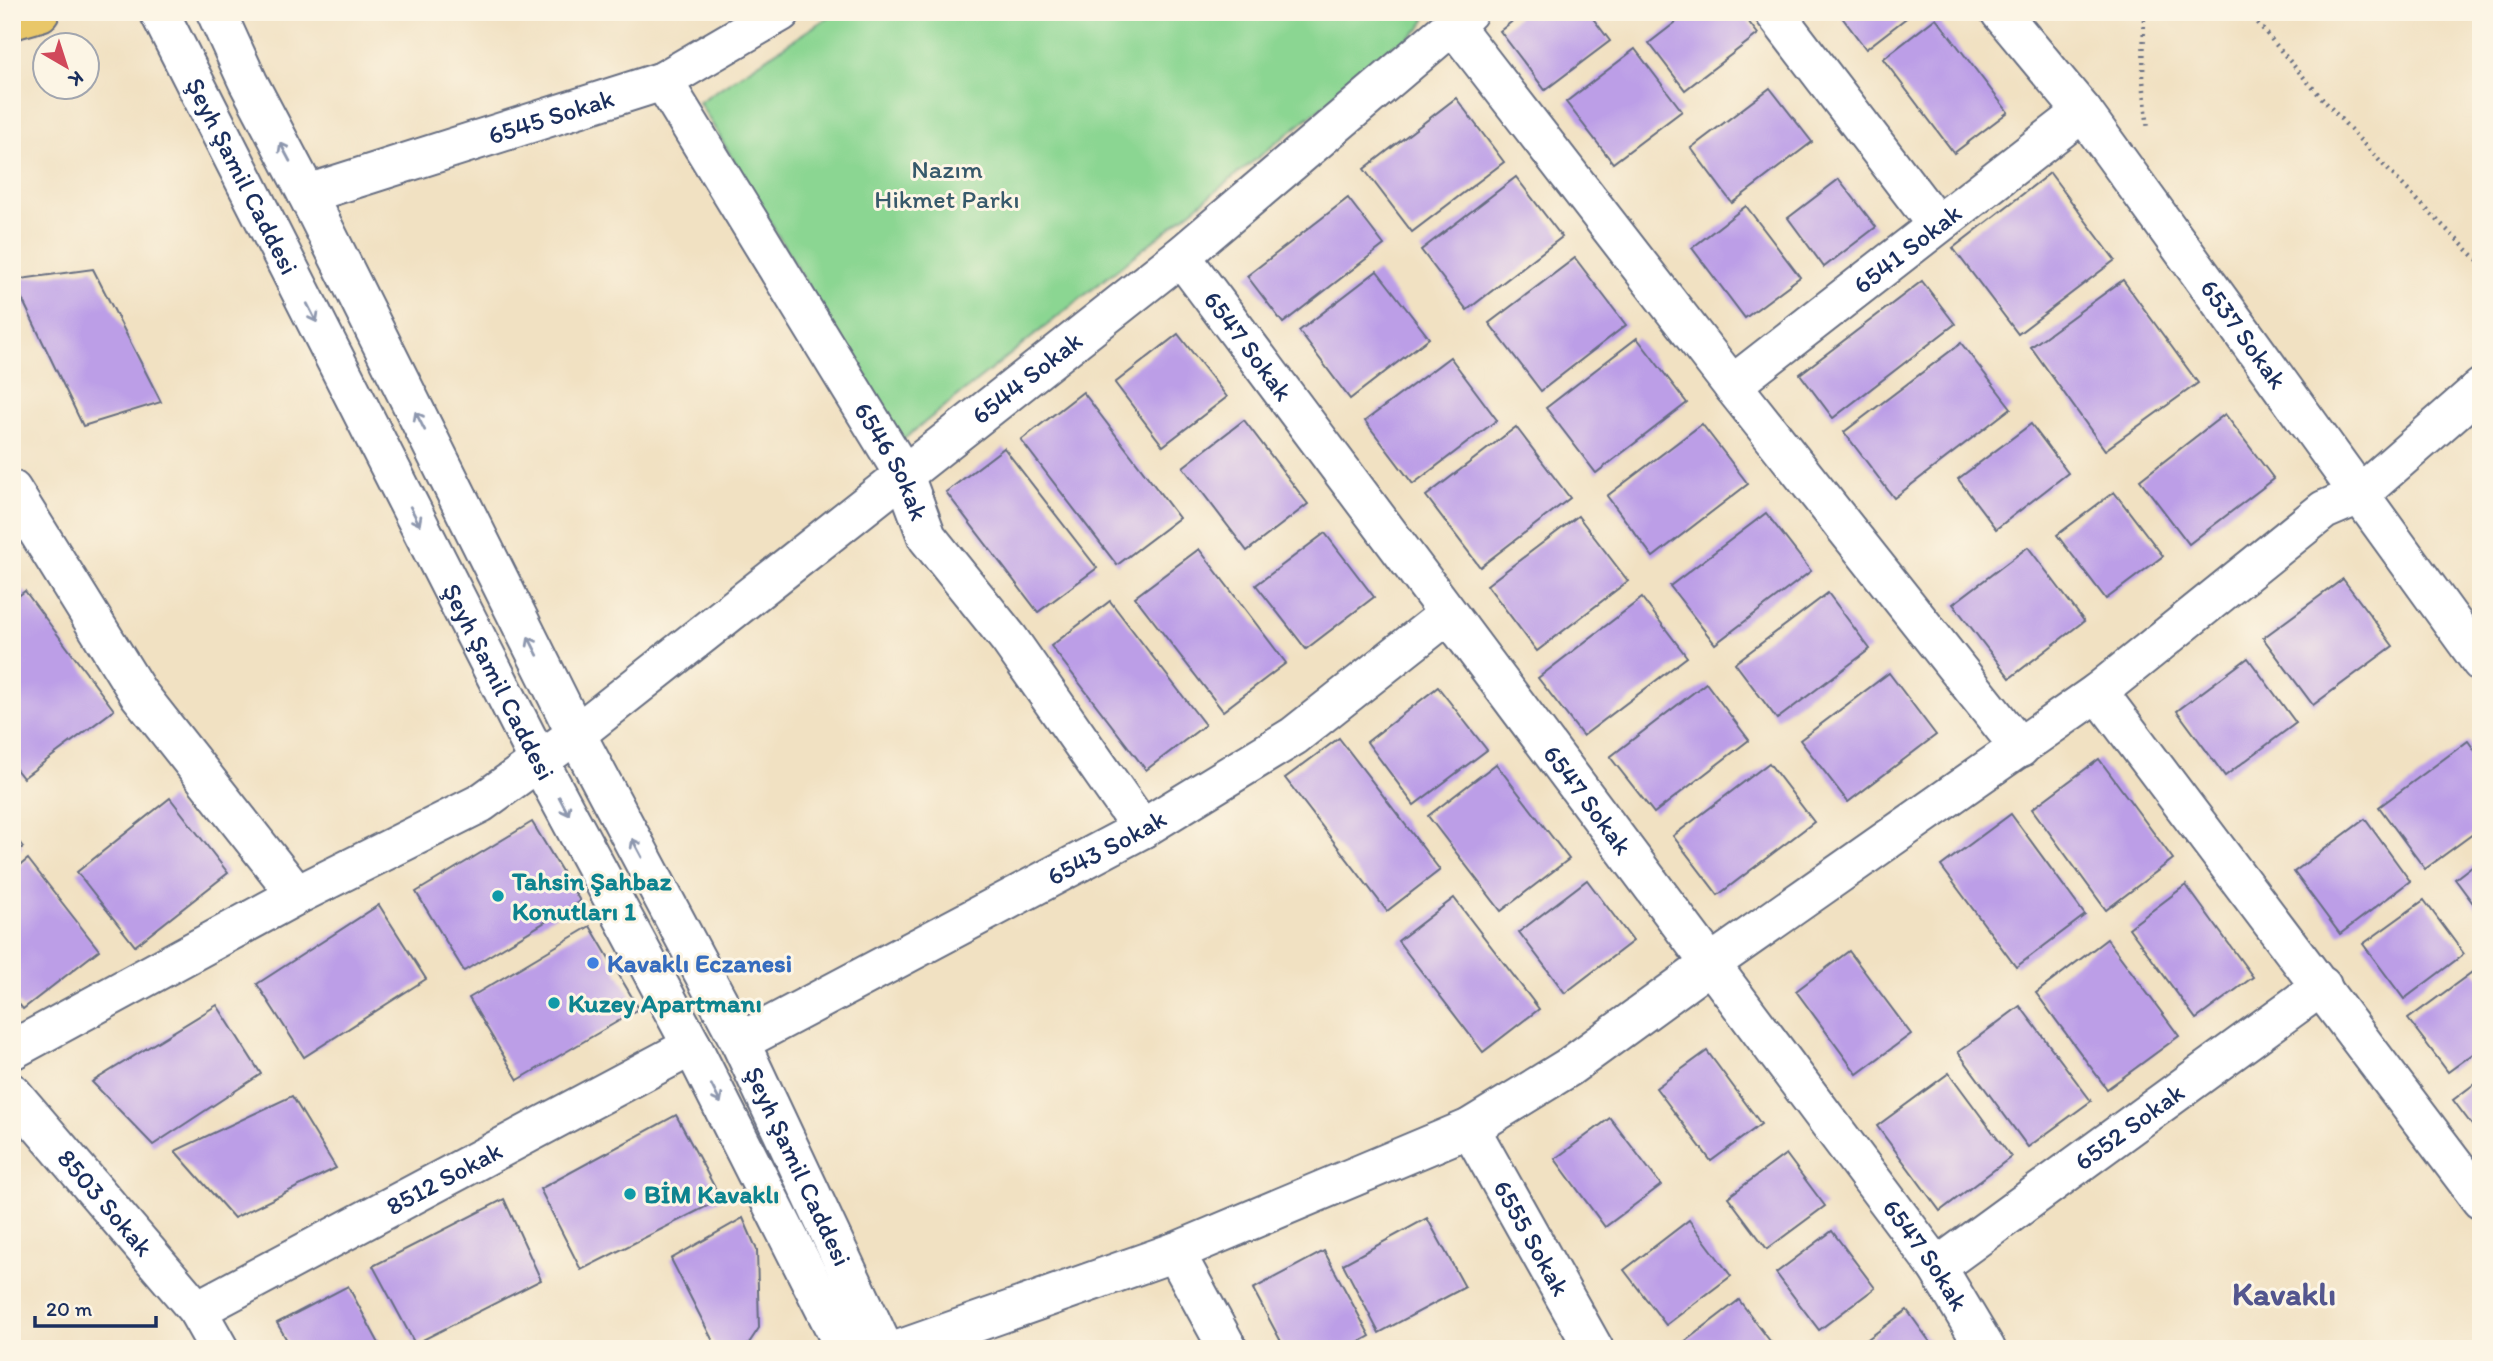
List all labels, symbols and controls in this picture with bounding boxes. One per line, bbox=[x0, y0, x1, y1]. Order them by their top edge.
north arrow bbox=[32, 32, 102, 102]
text: K bbox=[64, 66, 88, 92]
street label: Şeyh Şamil Caddesi bbox=[179, 72, 306, 280]
street label: 6545 Sokak bbox=[484, 82, 618, 151]
one-way arrow bbox=[278, 142, 291, 163]
park label: Nazım Hikmet Parkı bbox=[874, 153, 1020, 215]
street label: 6541 Sokak bbox=[1847, 197, 1968, 301]
street label: 6537 Sokak bbox=[2193, 273, 2294, 395]
street label: 6547 Sokak bbox=[1197, 284, 1300, 407]
one-way arrow bbox=[306, 302, 320, 323]
street label: 6544 Sokak bbox=[965, 324, 1088, 431]
street label: 6546 Sokak bbox=[847, 396, 935, 525]
one-way arrow bbox=[413, 411, 427, 432]
one-way arrow bbox=[409, 505, 423, 526]
street label: Şeyh Şamil Caddesi bbox=[436, 578, 562, 786]
one-way arrow bbox=[525, 636, 539, 657]
street label: 6547 Sokak bbox=[1536, 738, 1639, 861]
one-way arrow bbox=[557, 795, 571, 816]
street label: 6543 Sokak bbox=[1042, 802, 1172, 892]
one-way arrow bbox=[630, 839, 644, 859]
place label: Tahsin Şahbaz Konutları 1 bbox=[511, 865, 673, 927]
marker: Tahsin Şahbaz Konutları 1 bbox=[490, 888, 506, 904]
place label: Kavaklı Eczanesi bbox=[607, 947, 792, 979]
marker: Kavaklı Eczanesi bbox=[585, 955, 601, 971]
place label: Kuzey Apartmanı bbox=[568, 987, 762, 1019]
marker: Kuzey Apartmanı bbox=[546, 995, 562, 1011]
street label: Şeyh Şamil Caddesi bbox=[738, 1061, 859, 1271]
street label: 6552 Sokak bbox=[2068, 1076, 2190, 1177]
one-way arrow bbox=[709, 1083, 723, 1104]
street label: 8512 Sokak bbox=[381, 1134, 508, 1222]
street label: 8503 Sokak bbox=[51, 1142, 160, 1263]
street label: 6555 Sokak bbox=[1486, 1174, 1577, 1302]
place label: BİM Kavaklı bbox=[644, 1178, 779, 1210]
marker: BİM Kavaklı bbox=[622, 1186, 638, 1202]
street label: 6547 Sokak bbox=[1876, 1193, 1975, 1317]
district label: Kavaklı bbox=[2232, 1274, 2336, 1313]
scale bar bbox=[35, 1284, 156, 1328]
text: 20 m bbox=[46, 1296, 93, 1321]

